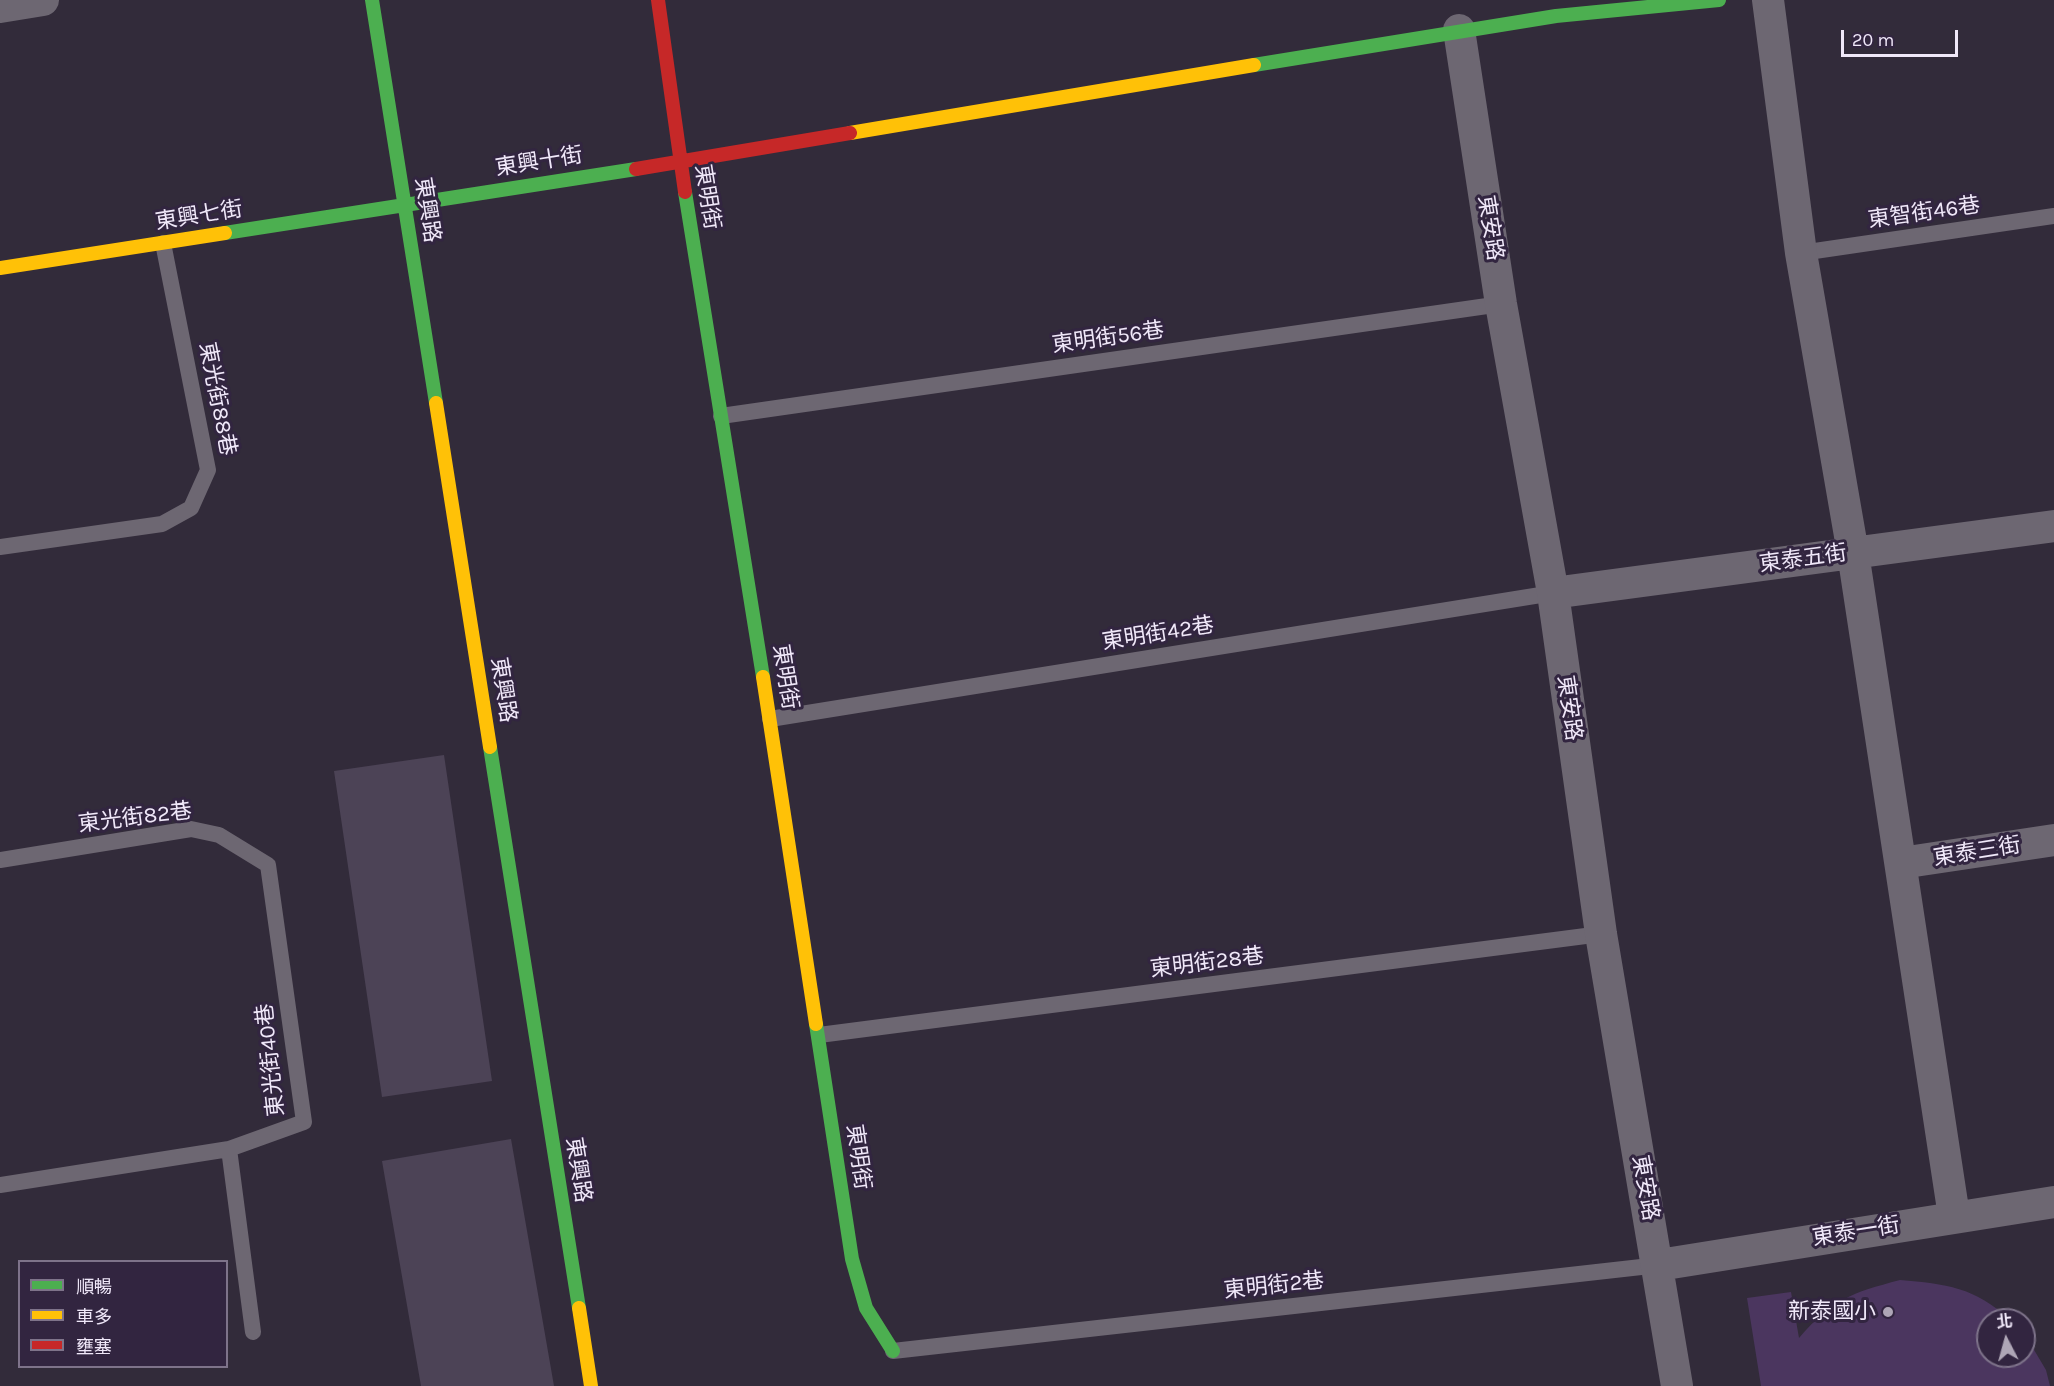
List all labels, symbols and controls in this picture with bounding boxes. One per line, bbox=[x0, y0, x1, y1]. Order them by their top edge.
scale bar bbox=[1844, 18, 1961, 56]
text: 20 m bbox=[1852, 29, 1894, 51]
street label: 東興十街 bbox=[493, 142, 585, 182]
street label: 東明街 bbox=[689, 162, 725, 232]
street label: 東興路 bbox=[409, 175, 445, 245]
street label: 東智街46巷 bbox=[1866, 192, 1982, 234]
street label: 東安路 bbox=[1472, 193, 1508, 263]
street label: 東興七街 bbox=[153, 196, 245, 236]
street label: 東明街56巷 bbox=[1050, 317, 1166, 359]
street label: 東光街88巷 bbox=[193, 340, 241, 458]
street label: 東泰五街 bbox=[1758, 540, 1848, 578]
street label: 東明街42巷 bbox=[1100, 612, 1216, 656]
street label: 東明街 bbox=[767, 642, 803, 712]
street label: 東興路 bbox=[485, 655, 521, 725]
street label: 東安路 bbox=[1551, 673, 1587, 743]
street label: 東光街82巷 bbox=[77, 798, 193, 838]
street label: 東泰三街 bbox=[1931, 832, 2023, 872]
street label: 東明街28巷 bbox=[1149, 943, 1265, 983]
street label: 東光街40巷 bbox=[252, 1002, 290, 1118]
street label: 東明街 bbox=[840, 1122, 876, 1192]
street label: 東興路 bbox=[560, 1135, 596, 1205]
street label: 東安路 bbox=[1626, 1153, 1664, 1223]
street label: 東泰一街 bbox=[1810, 1212, 1902, 1252]
legend bbox=[18, 1260, 228, 1368]
street label: 東明街2巷 bbox=[1223, 1268, 1325, 1304]
text: 順暢 bbox=[76, 1276, 112, 1298]
place label: 新泰國小 bbox=[1788, 1299, 1876, 1325]
marker: 新泰國小 bbox=[1881, 1305, 1895, 1319]
text: 車多 bbox=[76, 1306, 112, 1328]
north arrow bbox=[1976, 1308, 2036, 1368]
text: 北 bbox=[1995, 1311, 2013, 1332]
text: 壅塞 bbox=[76, 1336, 112, 1358]

